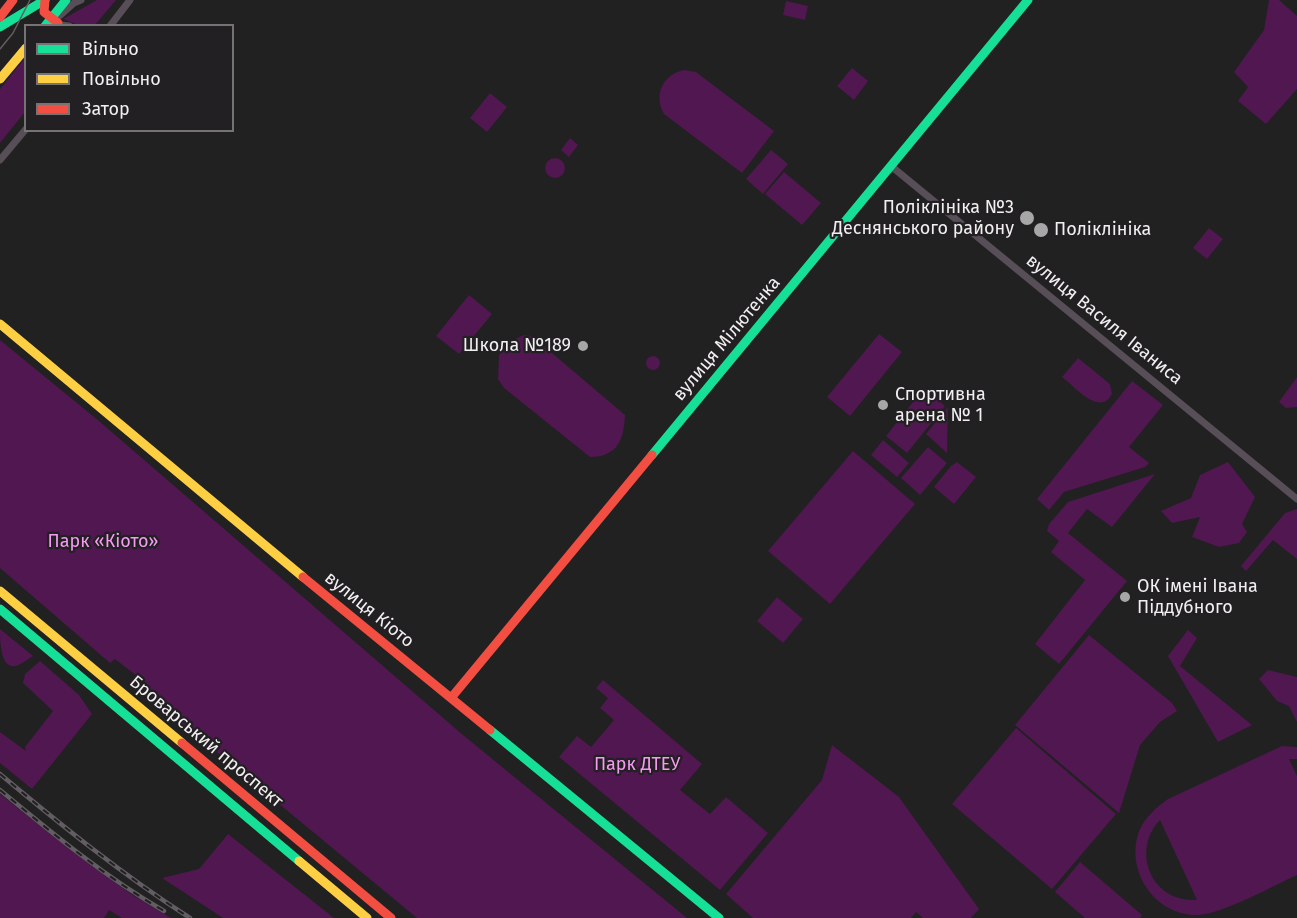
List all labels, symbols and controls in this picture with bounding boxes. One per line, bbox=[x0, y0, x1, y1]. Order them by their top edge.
legend bbox=[24, 24, 234, 132]
text: Вільно bbox=[82, 38, 139, 60]
text: Повільно bbox=[82, 68, 161, 90]
text: Затор bbox=[82, 98, 130, 120]
place label: Поліклініка №3 Деснянського району bbox=[832, 197, 1014, 240]
marker: Поліклініка №3 Деснянського району bbox=[1018, 209, 1036, 227]
place label: Поліклініка bbox=[1054, 219, 1151, 241]
marker: Поліклініка bbox=[1032, 221, 1050, 239]
street label: вулиця Василя Іваниса bbox=[1021, 250, 1187, 390]
street label: вулиця Мілютенка bbox=[669, 273, 785, 405]
place label: Школа №189 bbox=[463, 335, 571, 357]
marker: Школа №189 bbox=[576, 339, 590, 353]
place label: Спортивна арена № 1 bbox=[895, 384, 986, 426]
marker: Спортивна арена № 1 bbox=[876, 398, 890, 412]
park label: Парк «Кіото» bbox=[48, 531, 158, 553]
street label: вулиця Кіото bbox=[320, 567, 418, 653]
place label: ОК імені Івана Піддубного bbox=[1137, 576, 1258, 618]
marker: ОК імені Івана Піддубного bbox=[1118, 590, 1132, 604]
street label: Броварський проспект bbox=[125, 671, 287, 813]
park label: Парк ДТЕУ bbox=[594, 754, 680, 776]

